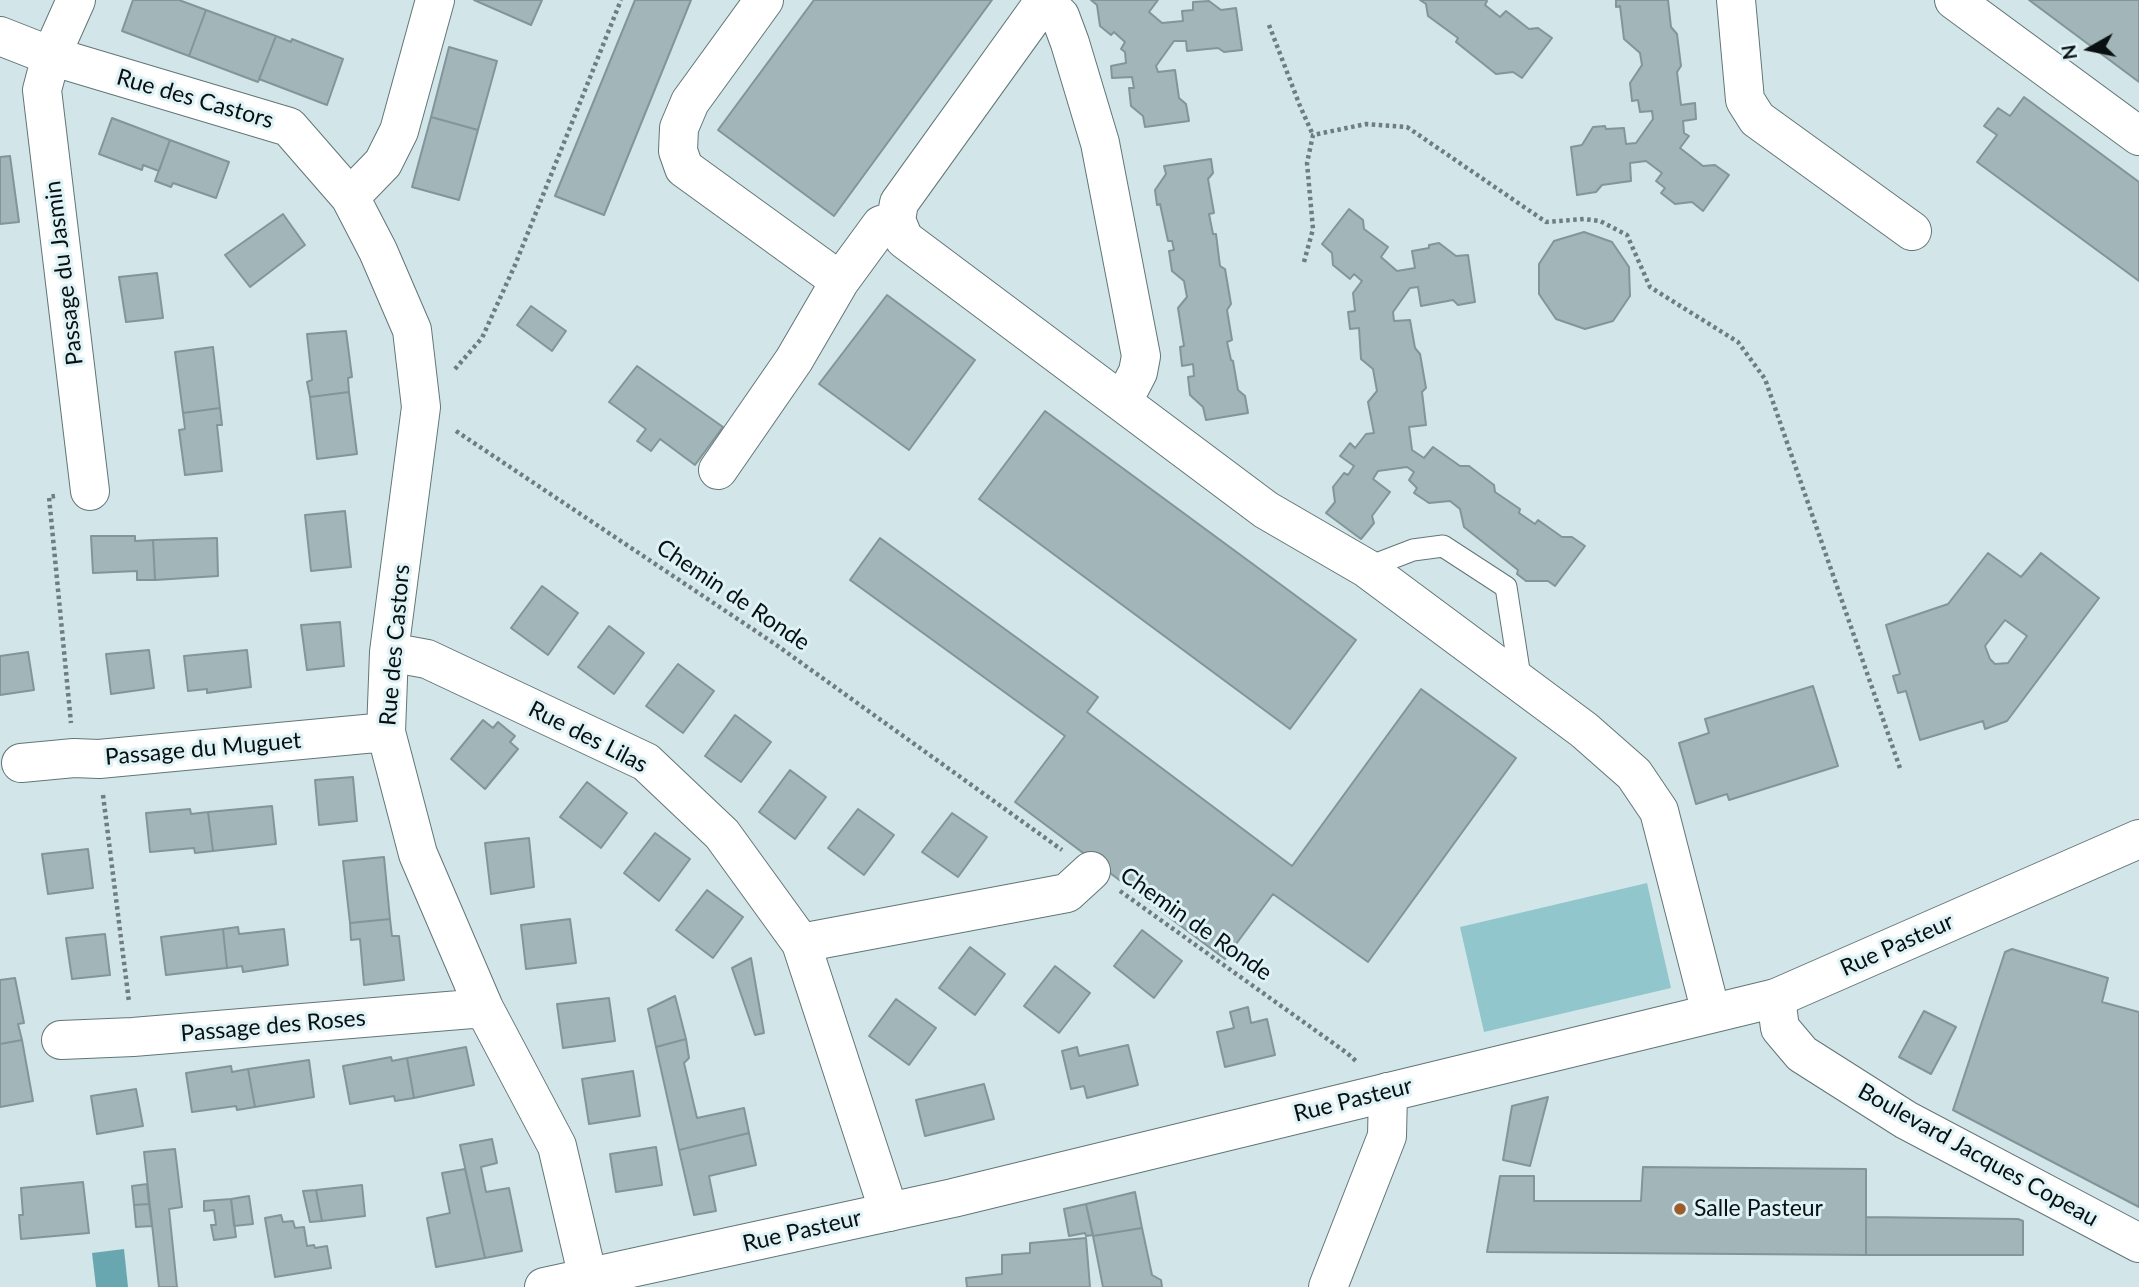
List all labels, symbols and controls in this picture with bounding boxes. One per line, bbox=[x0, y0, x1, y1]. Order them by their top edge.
north arrow bbox=[2055, 14, 2125, 84]
text: N bbox=[2056, 43, 2081, 61]
street label: Rue des Castors bbox=[113, 63, 277, 135]
street label: Passage du Jasmin bbox=[39, 179, 89, 367]
street label: Chemin de Ronde bbox=[651, 534, 815, 656]
street label: Rue des Castors bbox=[374, 563, 416, 727]
street label: Rue des Lilas bbox=[524, 695, 652, 779]
street label: Passage du Muguet bbox=[104, 727, 302, 771]
street label: Chemin de Ronde bbox=[1115, 861, 1277, 987]
street label: Rue Pasteur bbox=[1836, 908, 1958, 982]
street label: Passage des Roses bbox=[179, 1004, 367, 1048]
street label: Rue Pasteur bbox=[1291, 1072, 1415, 1128]
street label: Boulevard Jacques Copeau bbox=[1853, 1077, 2103, 1233]
place label: Salle Pasteur bbox=[1694, 1195, 1823, 1223]
marker: Salle Pasteur bbox=[1672, 1201, 1688, 1217]
street label: Rue Pasteur bbox=[740, 1204, 864, 1258]

